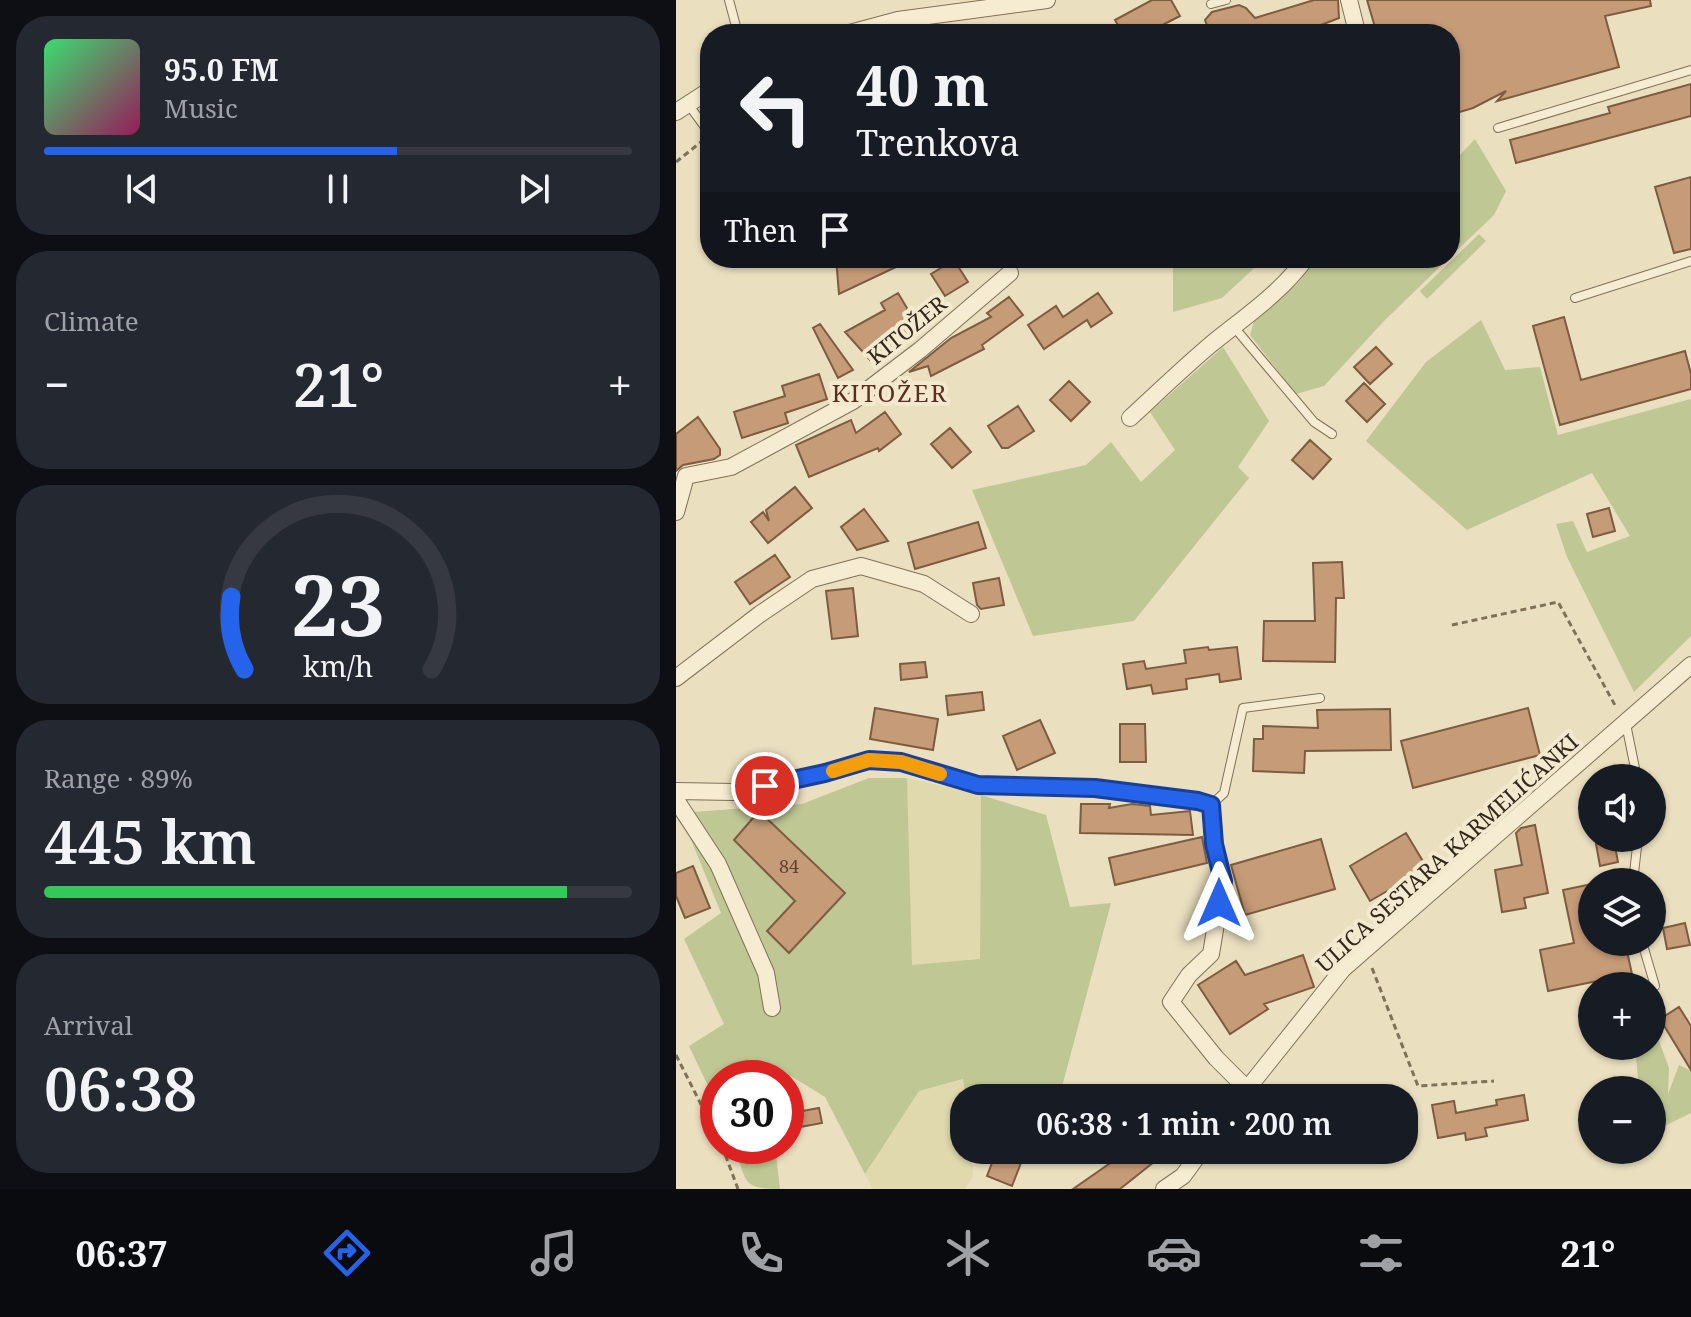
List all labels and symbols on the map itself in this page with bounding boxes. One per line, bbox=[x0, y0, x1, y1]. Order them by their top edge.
street label: KITOŽER bbox=[860, 288, 953, 370]
district label: KITOŽER bbox=[832, 376, 948, 409]
street label: ULICA SESTARA KARMELIĆANKI bbox=[1309, 726, 1584, 978]
pin bbox=[731, 752, 799, 820]
house number: 84 bbox=[779, 854, 799, 878]
position arrow bbox=[1177, 861, 1261, 945]
speed limit sign: 30 bbox=[700, 1060, 804, 1164]

